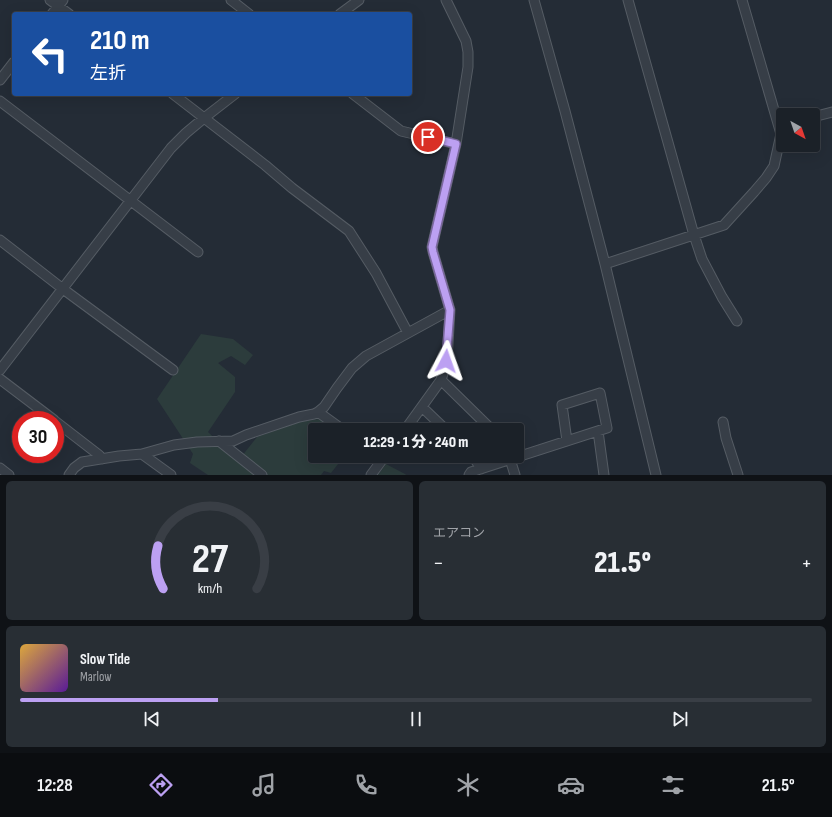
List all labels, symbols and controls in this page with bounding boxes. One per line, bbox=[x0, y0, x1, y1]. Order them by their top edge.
text: 210 m bbox=[90, 24, 150, 57]
icon: left bbox=[24, 28, 76, 80]
text: 左折 bbox=[90, 63, 126, 84]
north arrow bbox=[776, 108, 820, 152]
map controls bbox=[776, 108, 820, 152]
pin bbox=[411, 120, 445, 154]
icon: arrive bbox=[417, 126, 439, 148]
position arrow bbox=[425, 340, 467, 382]
speed limit sign: 30 bbox=[12, 411, 64, 463]
text: 12:29 · 1 分 · 240 m bbox=[364, 433, 468, 452]
text: エアコン bbox=[433, 525, 485, 541]
text: 27 bbox=[191, 534, 229, 583]
text: 21.5° bbox=[594, 545, 651, 581]
text: − bbox=[433, 550, 444, 577]
text: + bbox=[801, 550, 812, 577]
text: km/h bbox=[197, 579, 222, 596]
text: Slow Tide bbox=[80, 650, 130, 669]
text: Marlow bbox=[80, 669, 112, 685]
icon: previous bbox=[141, 708, 163, 730]
icon: pause bbox=[405, 708, 427, 730]
icon: next bbox=[669, 708, 691, 730]
icon: directions bbox=[147, 771, 175, 799]
icon: music bbox=[250, 771, 278, 799]
icon: phone bbox=[352, 771, 380, 799]
icon: climate bbox=[454, 771, 482, 799]
icon: car bbox=[557, 771, 585, 799]
icon: filters bbox=[659, 771, 687, 799]
text: 12:28 bbox=[37, 775, 73, 796]
text: 21.5° bbox=[762, 775, 795, 796]

